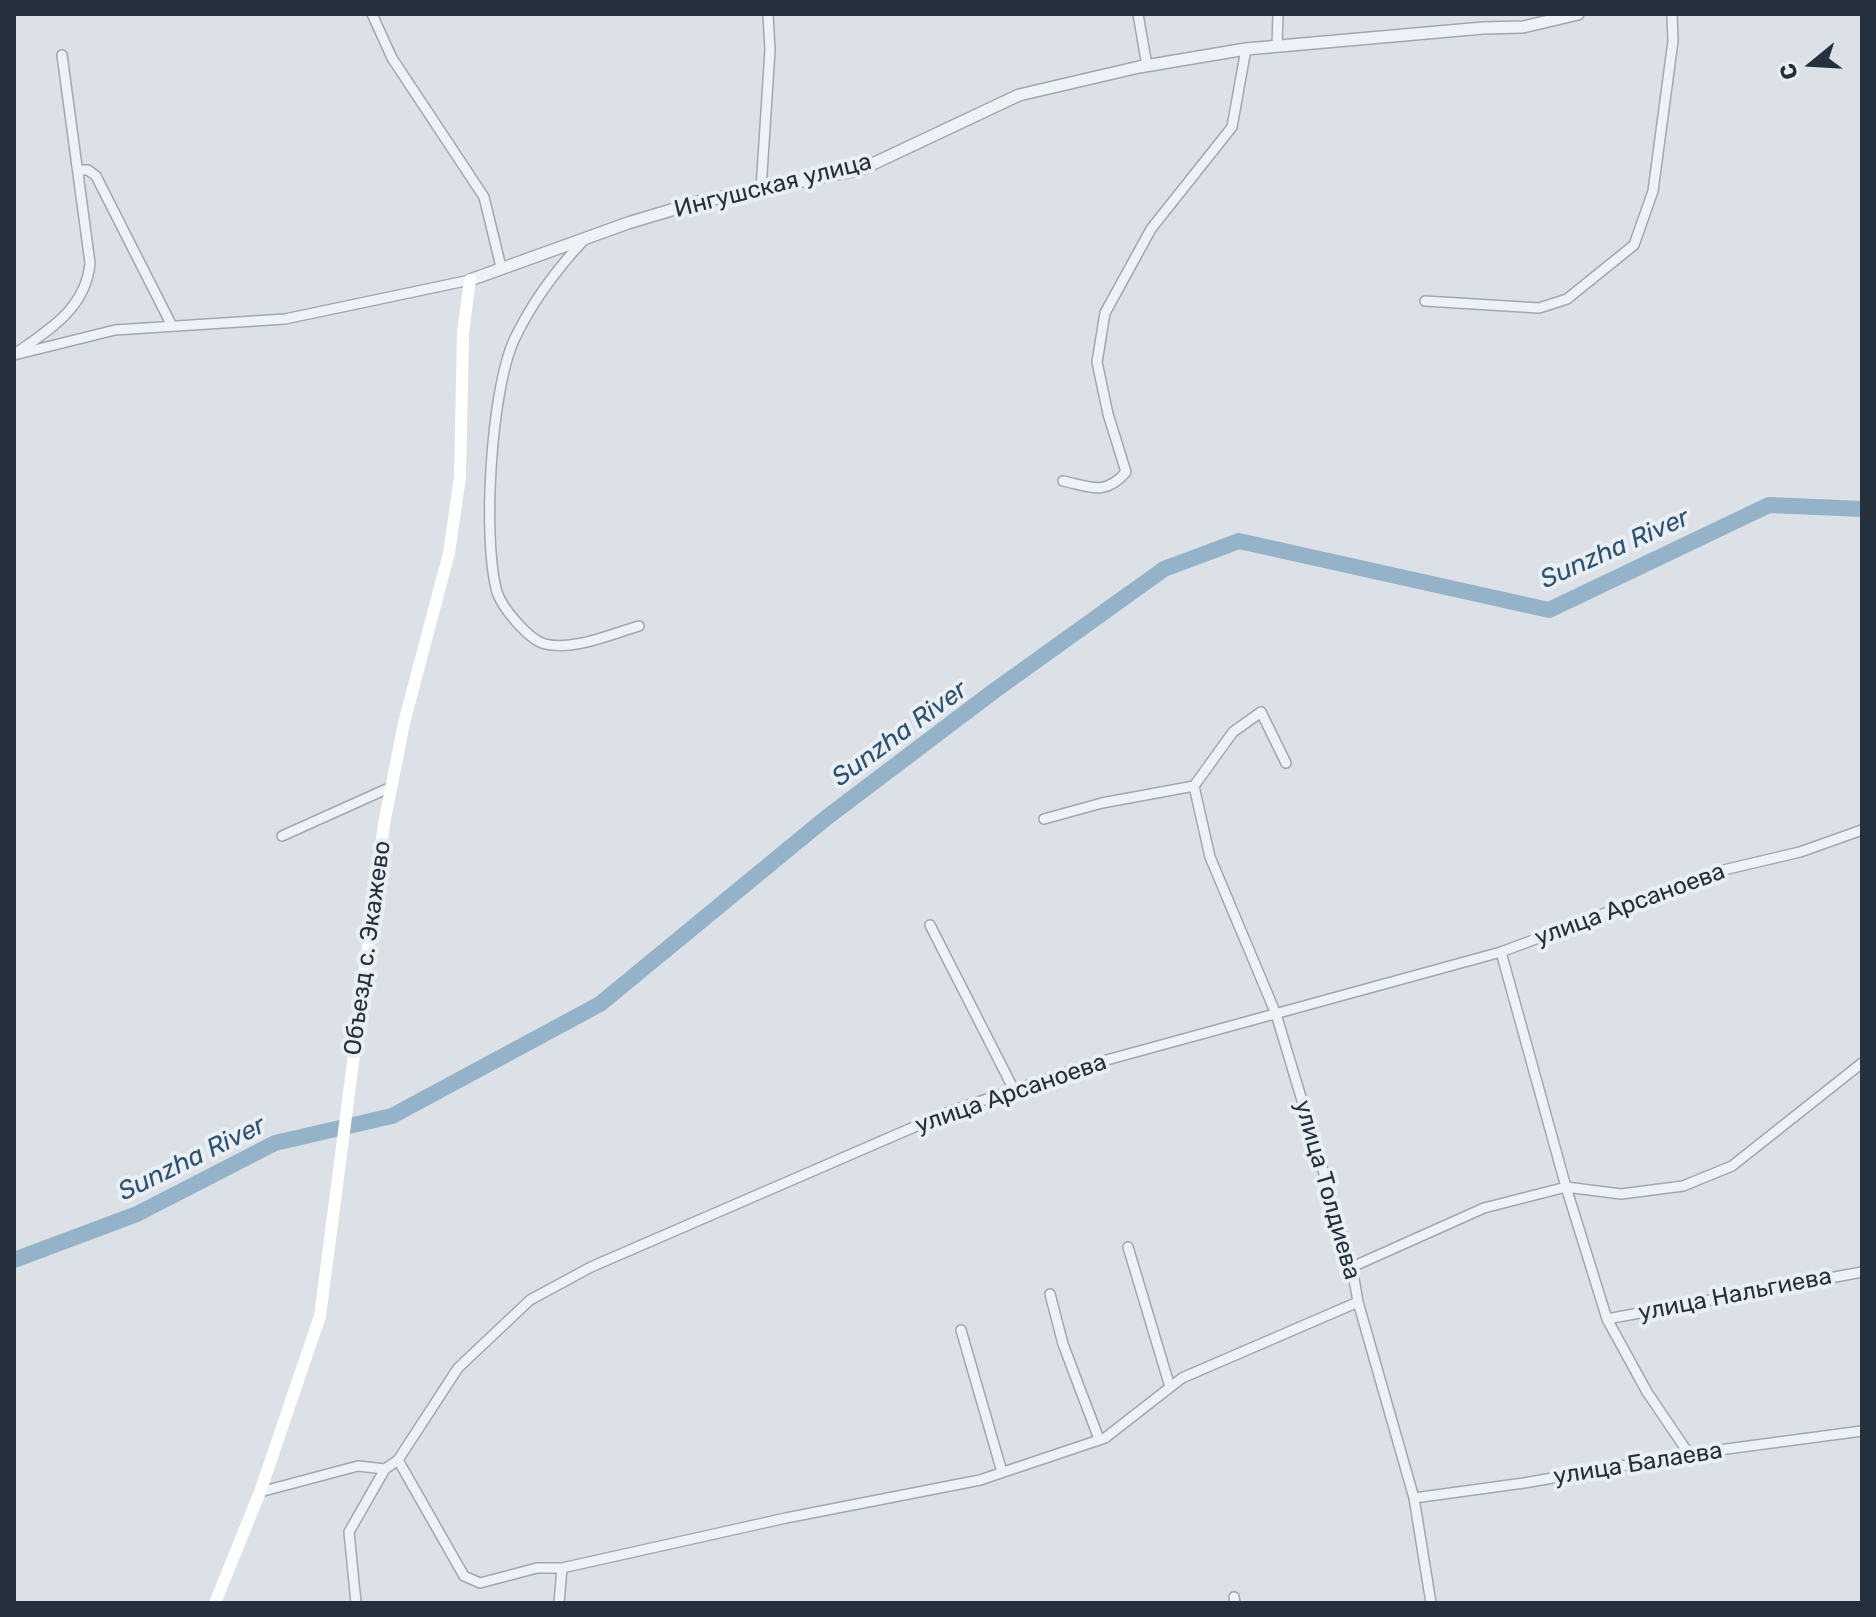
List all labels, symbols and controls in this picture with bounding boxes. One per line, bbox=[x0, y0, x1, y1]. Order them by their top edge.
north arrow bbox=[1772, 24, 1852, 104]
text: С bbox=[1773, 60, 1804, 83]
street label: Ингушская улица bbox=[671, 148, 875, 224]
water label: Sunzha River bbox=[1536, 502, 1694, 596]
water label: Sunzha River bbox=[826, 674, 974, 794]
street label: Объезд с. Экажево bbox=[339, 839, 397, 1057]
street label: улица Арсаноева bbox=[1531, 857, 1729, 953]
street label: улица Арсаноева bbox=[912, 1048, 1110, 1140]
street label: улица Толдиева bbox=[1288, 1097, 1366, 1283]
water label: Sunzha River bbox=[113, 1110, 271, 1208]
street label: улица Нальгиева bbox=[1636, 1262, 1834, 1328]
street label: улица Балаева bbox=[1551, 1436, 1725, 1492]

